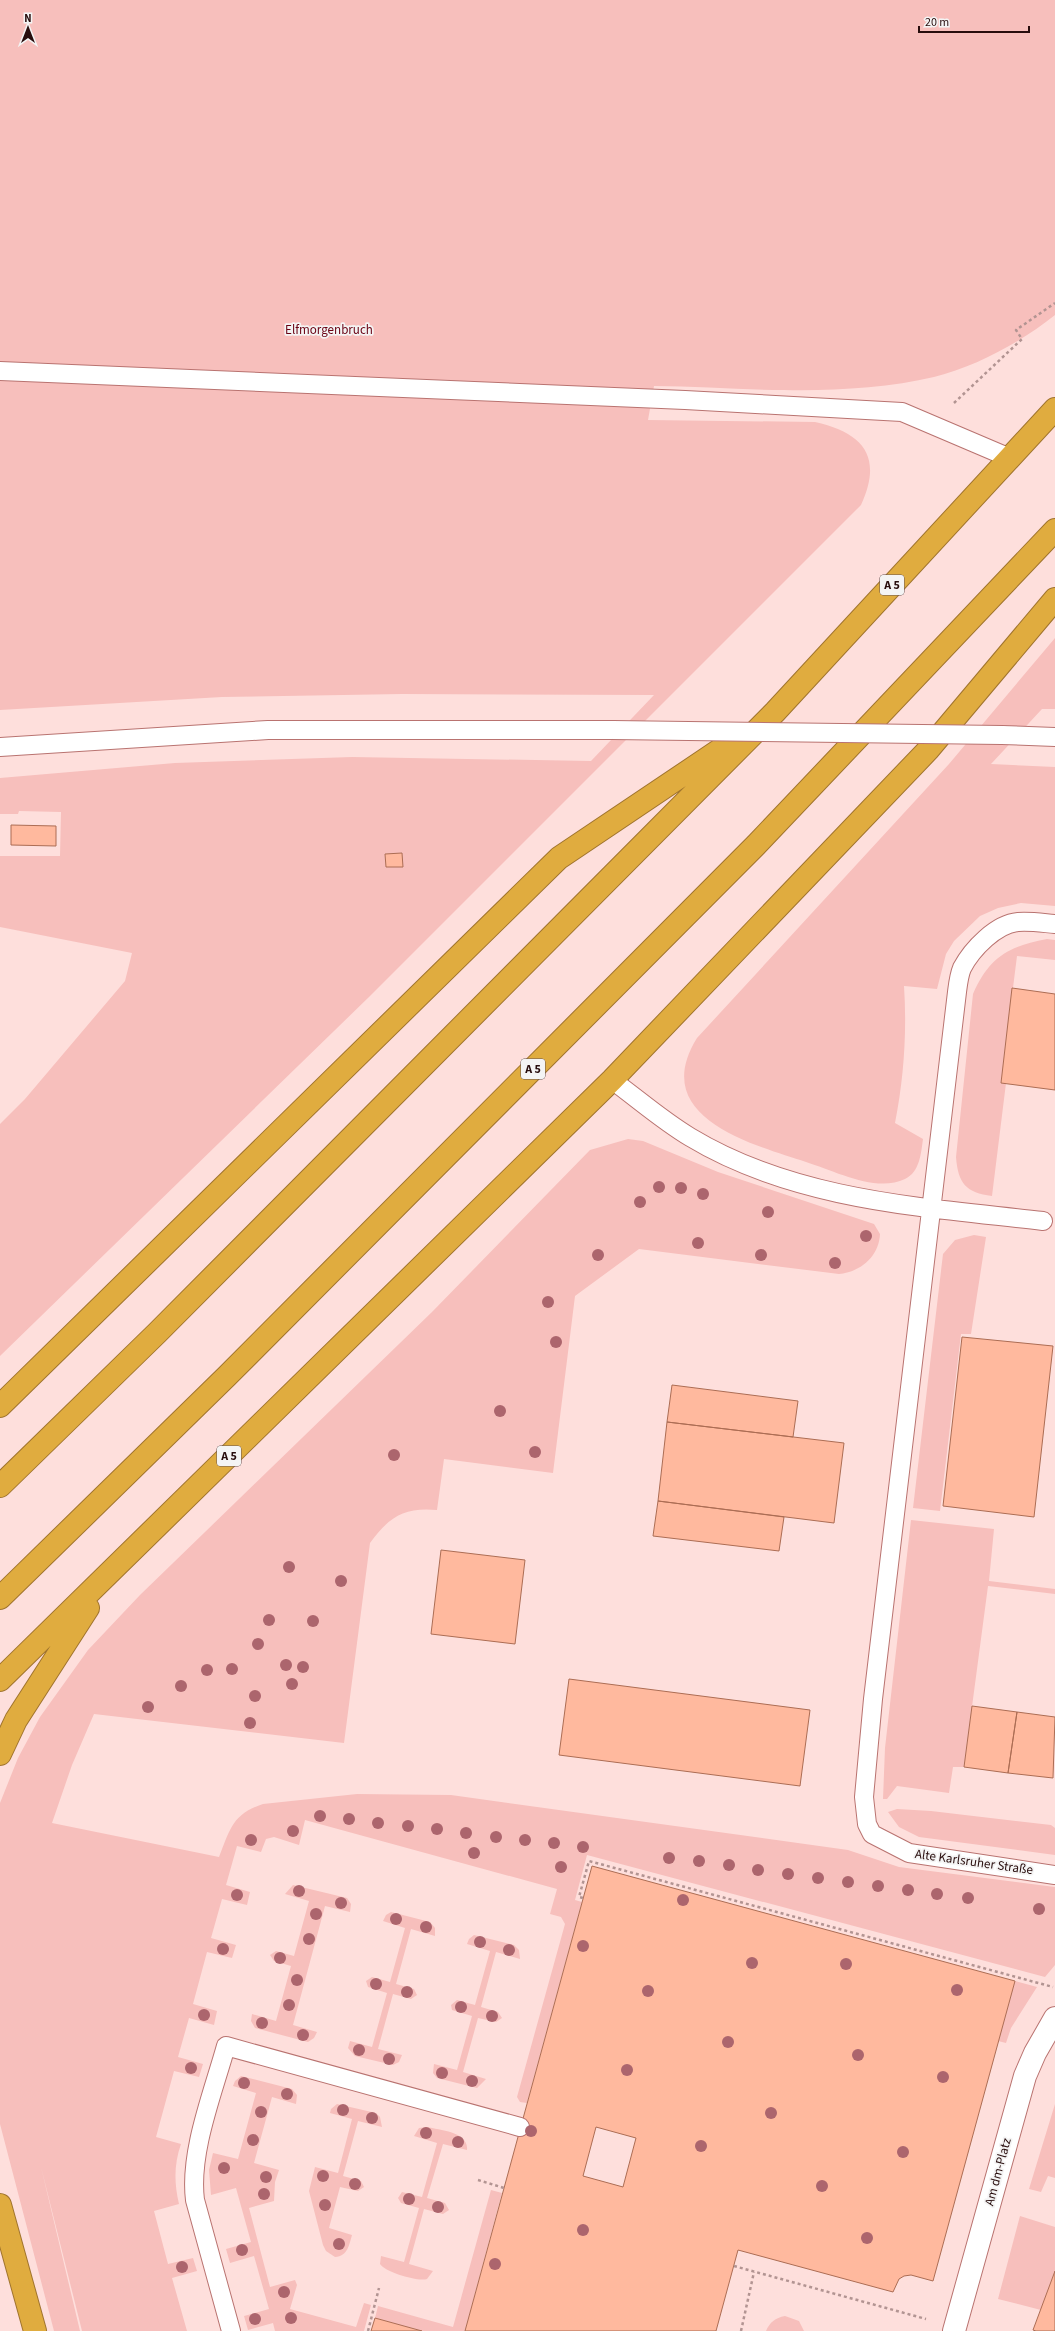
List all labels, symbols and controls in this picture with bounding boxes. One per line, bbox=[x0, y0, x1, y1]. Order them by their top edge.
north arrow bbox=[8, 8, 48, 48]
scale bar bbox=[919, 8, 1029, 34]
text: N bbox=[24, 11, 32, 26]
text: 20 m bbox=[925, 14, 949, 31]
park label: Elfmorgenbruch bbox=[285, 321, 373, 339]
road number: A 5 bbox=[880, 575, 904, 595]
road number: A 5 bbox=[521, 1059, 545, 1079]
road number: A 5 bbox=[217, 1446, 241, 1466]
street label: Alte Karlsruher Straße bbox=[914, 1845, 1034, 1879]
street label: Am dm-Platz bbox=[980, 2136, 1016, 2208]

